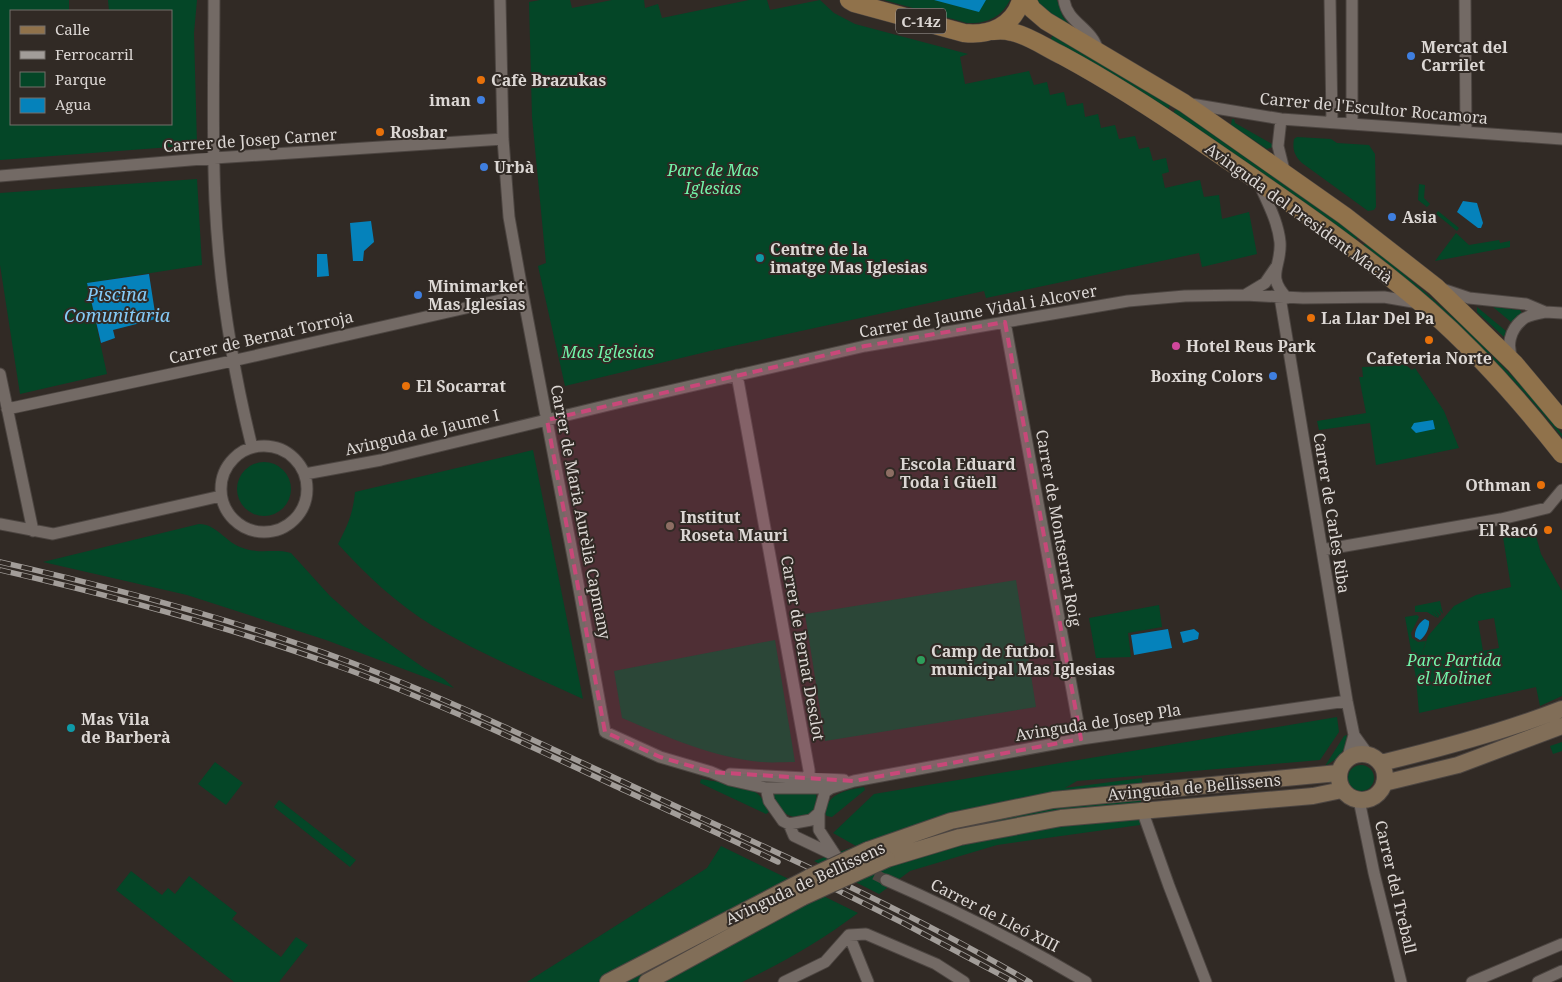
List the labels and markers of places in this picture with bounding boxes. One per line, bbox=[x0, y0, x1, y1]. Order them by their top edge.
place label: Mercat del Carrilet bbox=[1421, 36, 1508, 76]
marker: Mercat del Carrilet bbox=[1405, 50, 1417, 62]
place label: Cafè Brazukas bbox=[491, 69, 606, 91]
marker: Cafè Brazukas bbox=[475, 74, 487, 86]
place label: iman bbox=[429, 89, 471, 111]
marker: iman bbox=[475, 94, 487, 106]
place label: Rosbar bbox=[390, 121, 448, 143]
marker: Rosbar bbox=[374, 126, 386, 138]
place label: Urbà bbox=[494, 156, 535, 178]
marker: Urbà bbox=[478, 161, 490, 173]
place label: Asia bbox=[1402, 206, 1437, 228]
marker: Asia bbox=[1386, 211, 1398, 223]
place label: Centre de la imatge Mas Iglesias bbox=[770, 238, 928, 278]
marker: Centre de la imatge Mas Iglesias bbox=[754, 252, 766, 264]
place label: Minimarket Mas Iglesias bbox=[428, 275, 526, 315]
marker: Minimarket Mas Iglesias bbox=[412, 289, 424, 301]
place label: La Llar Del Pa bbox=[1321, 307, 1435, 329]
marker: La Llar Del Pa bbox=[1305, 312, 1317, 324]
marker: Cafeteria Norte bbox=[1423, 334, 1435, 346]
place label: Hotel Reus Park bbox=[1186, 335, 1317, 357]
marker: Hotel Reus Park bbox=[1170, 340, 1182, 352]
place label: Cafeteria Norte bbox=[1366, 347, 1492, 369]
place label: Boxing Colors bbox=[1151, 365, 1263, 387]
marker: Boxing Colors bbox=[1267, 370, 1279, 382]
place label: El Socarrat bbox=[416, 375, 506, 397]
marker: El Socarrat bbox=[400, 380, 412, 392]
place label: Escola Eduard Toda i Güell bbox=[900, 453, 1016, 493]
marker: Escola Eduard Toda i Güell bbox=[884, 467, 896, 479]
place label: Othman bbox=[1465, 474, 1531, 496]
marker: Othman bbox=[1535, 479, 1547, 491]
place label: Institut Roseta Mauri bbox=[680, 506, 788, 546]
place label: El Racó bbox=[1479, 519, 1538, 541]
marker: Institut Roseta Mauri bbox=[664, 520, 676, 532]
marker: El Racó bbox=[1542, 524, 1554, 536]
place label: Camp de futbol municipal Mas Iglesias bbox=[931, 640, 1115, 680]
marker: Camp de futbol municipal Mas Iglesias bbox=[915, 654, 927, 666]
place label: Mas Vila de Barberà bbox=[81, 708, 171, 748]
marker: Mas Vila de Barberà bbox=[65, 722, 77, 734]

